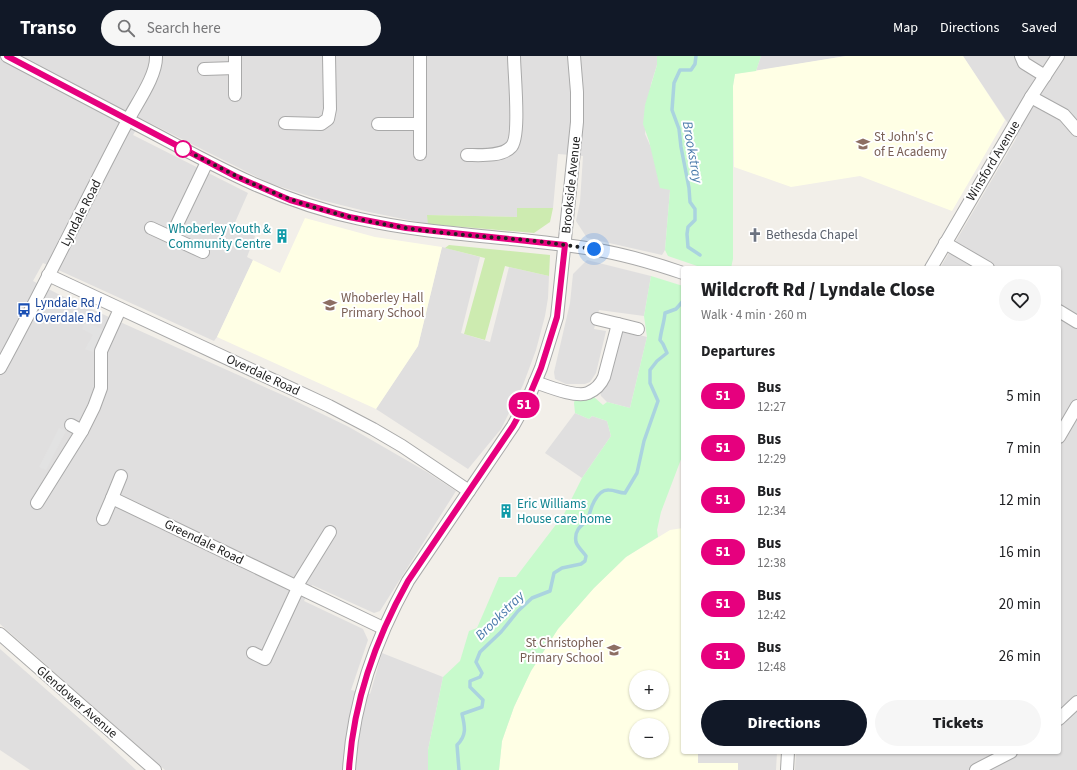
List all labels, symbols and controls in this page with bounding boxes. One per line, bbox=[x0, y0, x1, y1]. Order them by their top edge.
search box bbox=[101, 10, 381, 46]
text: Transo bbox=[20, 15, 77, 42]
icon: search bbox=[115, 17, 137, 39]
text: Search here bbox=[147, 18, 221, 39]
text: Map bbox=[893, 18, 918, 38]
text: Directions bbox=[940, 18, 999, 38]
text: Saved bbox=[1021, 18, 1057, 38]
street label: Winsford Avenue bbox=[962, 117, 1024, 205]
water label: Brookstray bbox=[677, 120, 707, 185]
place label: St John's C of E Academy bbox=[874, 128, 947, 161]
street label: Brookside Avenue bbox=[557, 136, 585, 234]
school or university icon: St John's C of E Academy bbox=[855, 136, 871, 152]
unlabelled marker bbox=[174, 140, 192, 158]
street label: Lyndale Road bbox=[56, 176, 106, 250]
place label: Whoberley Youth & Community Centre bbox=[168, 220, 271, 253]
place label: Bethesda Chapel bbox=[766, 226, 858, 244]
church icon: Bethesda Chapel bbox=[747, 227, 763, 243]
building icon: Whoberley Youth & Community Centre bbox=[274, 228, 290, 244]
your location bbox=[584, 239, 604, 259]
text: Wildcroft Rd / Lyndale Close bbox=[701, 277, 935, 304]
button: heart bbox=[999, 279, 1041, 321]
place label: Whoberley Hall Primary School bbox=[341, 289, 424, 322]
place label: Lyndale Rd / Overdale Rd bbox=[35, 294, 102, 327]
school or university icon: Whoberley Hall Primary School bbox=[322, 297, 338, 313]
bus stop icon: Lyndale Rd / Overdale Rd bbox=[16, 302, 32, 318]
text: Walk · 4 min · 260 m bbox=[701, 306, 807, 324]
text: Departures bbox=[701, 341, 775, 362]
street label: Overdale Road bbox=[223, 350, 303, 400]
text: Bus bbox=[757, 377, 781, 398]
text: 51 bbox=[716, 386, 730, 406]
text: 5 min bbox=[1006, 386, 1041, 407]
line badge: 51 bbox=[506, 392, 542, 418]
text: 51 bbox=[517, 395, 531, 415]
text: 12:27 bbox=[757, 398, 786, 416]
text: Bus bbox=[757, 429, 781, 450]
text: 51 bbox=[716, 438, 730, 458]
text: 7 min bbox=[1006, 438, 1041, 459]
text: 12:29 bbox=[757, 450, 786, 468]
text: Bus bbox=[757, 481, 781, 502]
text: 51 bbox=[716, 490, 730, 510]
text: 12 min bbox=[999, 490, 1041, 511]
place label: Eric Williams House care home bbox=[517, 495, 611, 528]
text: 12:34 bbox=[757, 502, 786, 520]
building icon: Eric Williams House care home bbox=[498, 503, 514, 519]
street label: Greendale Road bbox=[161, 515, 247, 569]
text: Bus bbox=[757, 533, 781, 554]
text: 51 bbox=[716, 542, 730, 562]
text: 16 min bbox=[999, 542, 1041, 563]
text: 12:38 bbox=[757, 554, 786, 572]
text: Bus bbox=[757, 585, 781, 606]
water label: Brookstray bbox=[471, 586, 530, 645]
text: 51 bbox=[716, 594, 730, 614]
text: 20 min bbox=[999, 594, 1041, 615]
text: 12:42 bbox=[757, 606, 786, 624]
place label: St Christopher Primary School bbox=[520, 634, 603, 667]
text: Bus bbox=[757, 637, 781, 658]
school or university icon: St Christopher Primary School bbox=[606, 642, 622, 658]
text: 51 bbox=[716, 646, 730, 666]
text: 26 min bbox=[999, 646, 1041, 667]
text: 12:48 bbox=[757, 658, 786, 676]
street label: Glendower Avenue bbox=[33, 662, 121, 742]
map controls bbox=[629, 670, 669, 758]
button: + bbox=[629, 670, 669, 710]
button: Directions bbox=[701, 700, 867, 746]
button: Tickets bbox=[875, 700, 1041, 746]
button: − bbox=[629, 718, 669, 758]

